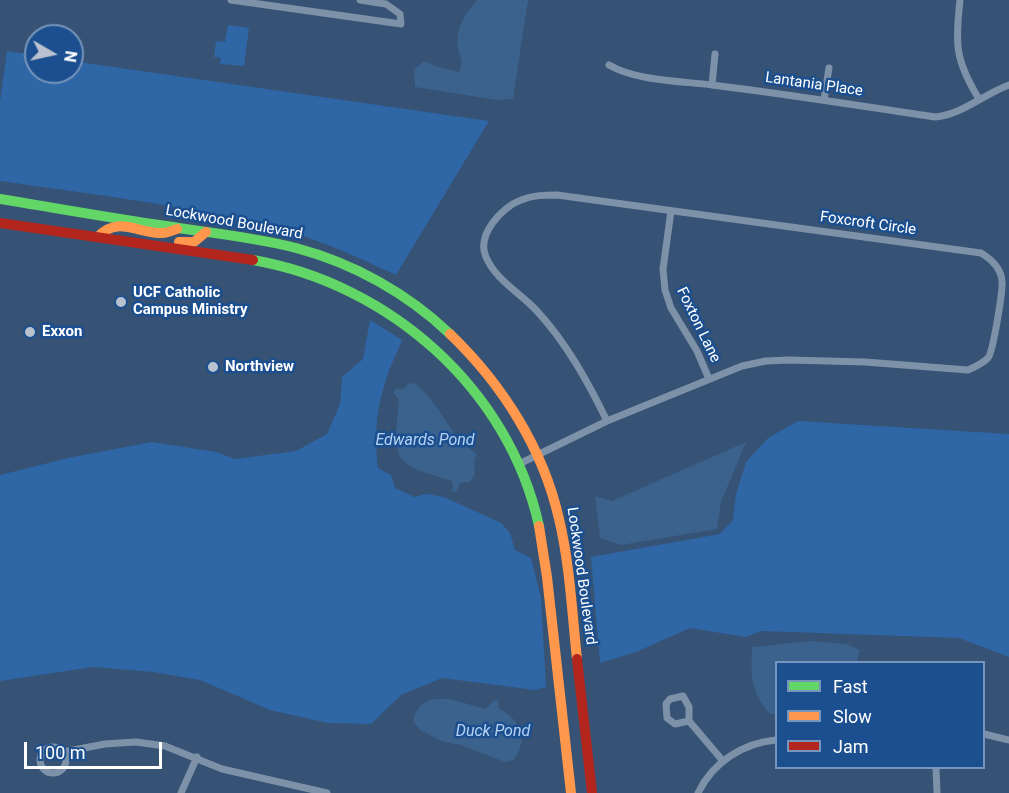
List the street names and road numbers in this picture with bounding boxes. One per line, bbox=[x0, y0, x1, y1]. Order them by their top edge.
street label: Lantania Place bbox=[764, 69, 864, 101]
street label: Lockwood Boulevard bbox=[164, 202, 304, 244]
street label: Foxcroft Circle bbox=[819, 208, 917, 240]
street label: Foxton Lane bbox=[672, 284, 724, 366]
street label: Lockwood Boulevard bbox=[562, 506, 600, 646]

